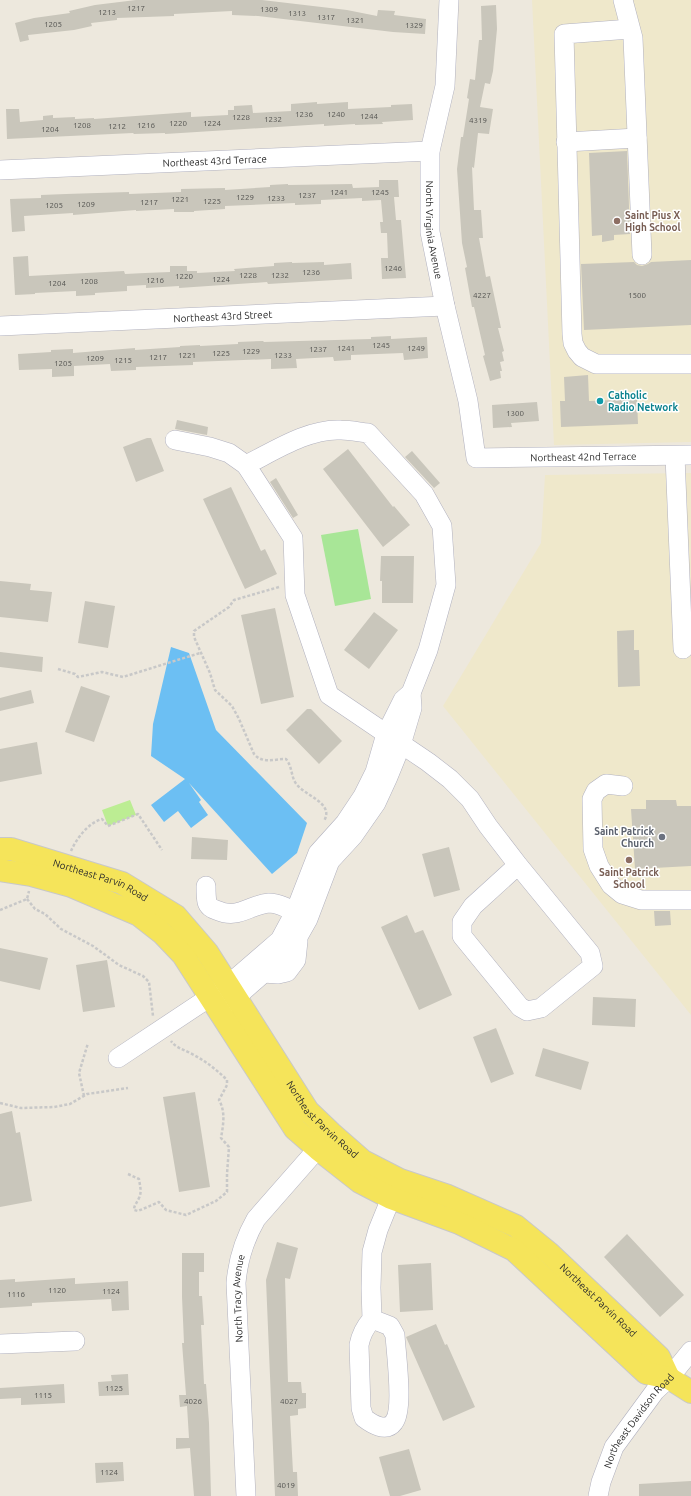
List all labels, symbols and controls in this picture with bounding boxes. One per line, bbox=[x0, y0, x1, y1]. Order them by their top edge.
house number: 1217 bbox=[127, 4, 145, 13]
house number: 1309 bbox=[260, 5, 278, 14]
house number: 1213 bbox=[98, 8, 116, 17]
house number: 1313 bbox=[288, 9, 306, 18]
house number: 1317 bbox=[317, 13, 335, 22]
house number: 1321 bbox=[346, 16, 364, 25]
house number: 1205 bbox=[44, 20, 62, 29]
house number: 1329 bbox=[405, 21, 423, 30]
house number: 1236 bbox=[295, 110, 314, 119]
house number: 1240 bbox=[327, 110, 346, 119]
house number: 1244 bbox=[360, 112, 379, 121]
house number: 1228 bbox=[232, 113, 251, 122]
house number: 1232 bbox=[264, 115, 282, 124]
house number: 4319 bbox=[469, 116, 487, 125]
house number: 1220 bbox=[169, 119, 188, 128]
house number: 1224 bbox=[203, 119, 222, 128]
house number: 1208 bbox=[73, 121, 92, 130]
house number: 1216 bbox=[137, 121, 156, 130]
house number: 1212 bbox=[108, 122, 126, 131]
house number: 1204 bbox=[41, 125, 60, 134]
street label: Northeast 43rd Terrace bbox=[162, 153, 267, 169]
street label: North Virginia Avenue bbox=[424, 181, 444, 280]
house number: 1241 bbox=[330, 188, 348, 197]
house number: 1245 bbox=[371, 188, 389, 197]
house number: 1237 bbox=[298, 191, 316, 200]
house number: 1229 bbox=[236, 193, 254, 202]
house number: 1233 bbox=[267, 194, 285, 203]
house number: 1221 bbox=[171, 195, 189, 204]
house number: 1225 bbox=[203, 197, 221, 206]
house number: 1217 bbox=[140, 198, 158, 207]
house number: 1209 bbox=[77, 200, 95, 209]
house number: 1205 bbox=[45, 201, 63, 210]
place label: Saint Pius X High School bbox=[625, 210, 681, 233]
marker: Saint Pius X High School bbox=[612, 216, 622, 226]
house number: 1246 bbox=[384, 264, 403, 273]
house number: 1236 bbox=[302, 268, 321, 277]
house number: 1228 bbox=[239, 271, 258, 280]
house number: 1232 bbox=[271, 271, 289, 280]
house number: 1220 bbox=[175, 272, 194, 281]
house number: 1224 bbox=[212, 275, 231, 284]
house number: 1216 bbox=[146, 276, 165, 285]
house number: 1208 bbox=[80, 277, 99, 286]
house number: 1204 bbox=[48, 279, 67, 288]
house number: 4227 bbox=[473, 291, 491, 300]
house number: 1500 bbox=[628, 291, 647, 300]
street label: Northeast 43rd Street bbox=[173, 309, 273, 324]
house number: 1245 bbox=[372, 341, 390, 350]
house number: 1241 bbox=[337, 344, 355, 353]
house number: 1249 bbox=[407, 344, 425, 353]
house number: 1237 bbox=[309, 345, 327, 354]
house number: 1229 bbox=[242, 347, 260, 356]
house number: 1225 bbox=[212, 349, 230, 358]
house number: 1221 bbox=[178, 351, 196, 360]
house number: 1233 bbox=[274, 351, 292, 360]
house number: 1217 bbox=[149, 353, 167, 362]
house number: 1209 bbox=[86, 354, 104, 363]
house number: 1215 bbox=[114, 356, 132, 365]
house number: 1205 bbox=[54, 359, 72, 368]
place label: Catholic Radio Network bbox=[608, 390, 678, 413]
marker: Catholic Radio Network bbox=[595, 396, 605, 406]
house number: 1300 bbox=[506, 409, 525, 418]
street label: Northeast 42nd Terrace bbox=[530, 451, 637, 463]
place label: Saint Patrick Church bbox=[594, 826, 654, 849]
marker: Saint Patrick Church bbox=[657, 832, 667, 842]
marker: Saint Patrick School bbox=[624, 855, 634, 865]
street label: Northeast Parvin Road bbox=[52, 857, 150, 904]
place label: Saint Patrick School bbox=[599, 867, 659, 890]
street label: Northeast Parvin Road bbox=[284, 1079, 360, 1160]
street label: North Tracy Avenue bbox=[231, 1253, 247, 1343]
street label: Northeast Parvin Road bbox=[558, 1262, 639, 1339]
house number: 1120 bbox=[48, 1286, 67, 1295]
house number: 1124 bbox=[102, 1287, 121, 1296]
house number: 1116 bbox=[7, 1290, 26, 1299]
street label: Northeast Davidson Road bbox=[602, 1372, 676, 1470]
house number: 1125 bbox=[105, 1384, 123, 1393]
house number: 1115 bbox=[34, 1391, 52, 1400]
house number: 4026 bbox=[184, 1397, 203, 1406]
house number: 4027 bbox=[280, 1397, 298, 1406]
house number: 1124 bbox=[100, 1468, 119, 1477]
house number: 4019 bbox=[277, 1481, 295, 1490]

